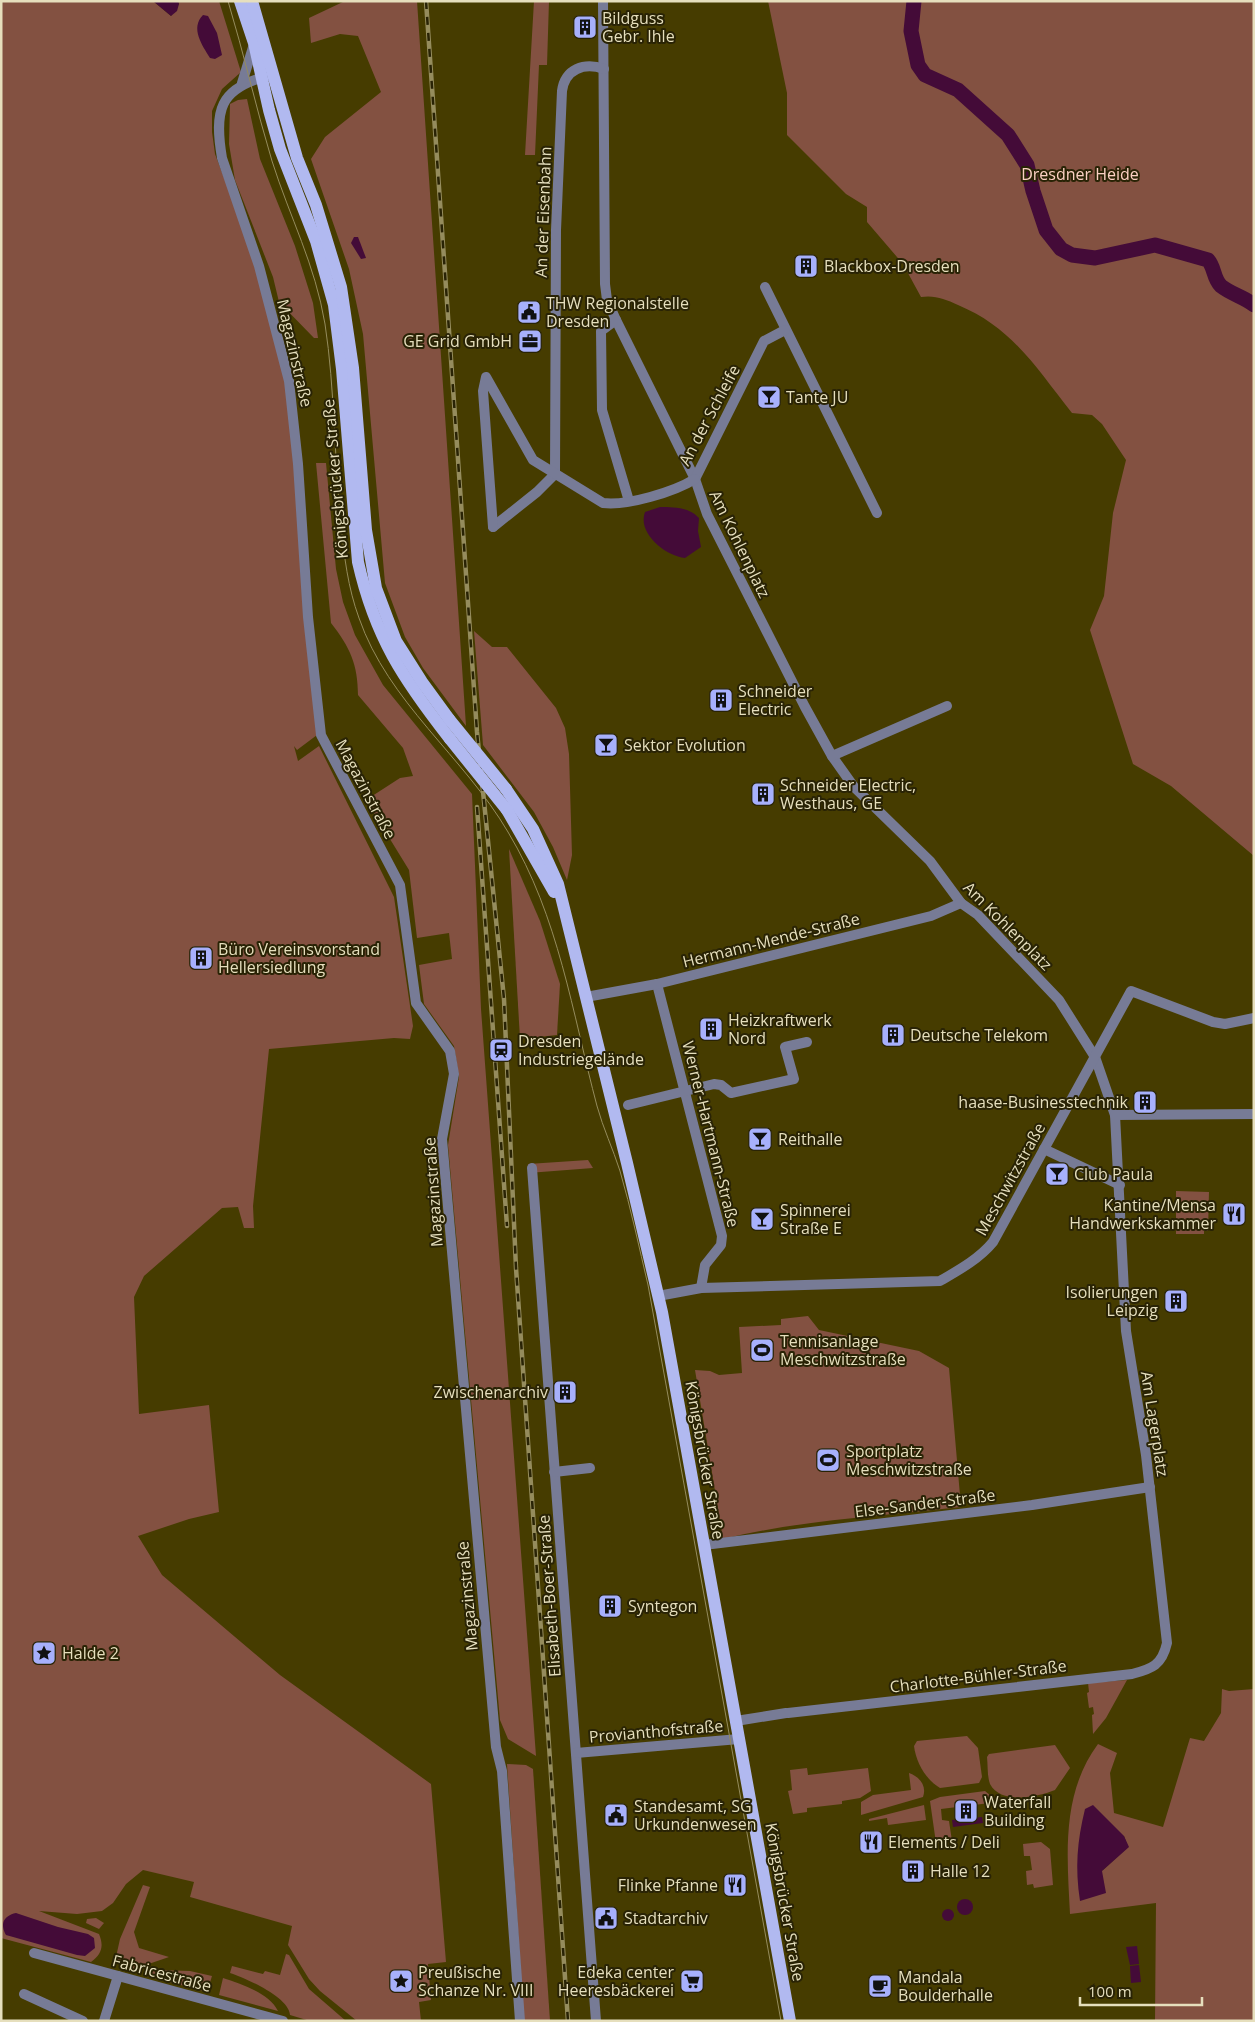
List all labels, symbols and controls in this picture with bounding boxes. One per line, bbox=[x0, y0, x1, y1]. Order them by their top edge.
place label: Bildguss Gebr. Ihle bbox=[602, 7, 675, 47]
building icon: Bildguss Gebr. Ihle bbox=[572, 14, 598, 40]
street label: An der Eisenbahn bbox=[530, 146, 556, 278]
park label: Dresdner Heide bbox=[1021, 163, 1139, 185]
building icon: Blackbox-Dresden bbox=[793, 253, 819, 279]
place label: Blackbox-Dresden bbox=[824, 255, 960, 277]
place label: THW Regionalstelle Dresden bbox=[546, 292, 689, 332]
street label: Magazinstraße bbox=[272, 297, 318, 409]
public building icon: THW Regionalstelle Dresden bbox=[516, 299, 542, 325]
office icon: GE Grid GmbH bbox=[517, 328, 543, 354]
place label: GE Grid GmbH bbox=[403, 330, 512, 352]
street label: An der Schleife bbox=[673, 361, 745, 469]
bar icon: Tante JU bbox=[756, 384, 782, 410]
place label: Tante JU bbox=[786, 386, 848, 408]
street label: Königsbrücker Straße bbox=[317, 398, 353, 560]
street label: Am Kohlenplatz bbox=[704, 487, 776, 601]
place label: Schneider Electric bbox=[738, 680, 813, 720]
building icon: Schneider Electric bbox=[708, 687, 734, 713]
bar icon: Sektor Evolution bbox=[593, 732, 619, 758]
place label: Sektor Evolution bbox=[624, 734, 746, 756]
street label: Magazinstraße bbox=[330, 735, 402, 843]
place label: Schneider Electric, Westhaus, GE bbox=[780, 774, 916, 814]
building icon: Schneider Electric, Westhaus, GE bbox=[750, 781, 776, 807]
street label: Am Kohlenplatz bbox=[959, 877, 1057, 975]
street label: Hermann-Mende-Straße bbox=[680, 907, 862, 973]
place label: Büro Vereinsvorstand Hellersiedlung bbox=[218, 938, 380, 978]
building icon: Büro Vereinsvorstand Hellersiedlung bbox=[188, 945, 214, 971]
place label: Heizkraftwerk Nord bbox=[728, 1009, 832, 1049]
building icon: Heizkraftwerk Nord bbox=[698, 1016, 724, 1042]
building icon: Deutsche Telekom bbox=[880, 1022, 906, 1048]
place label: Deutsche Telekom bbox=[910, 1024, 1048, 1046]
place label: Dresden Industriegelände bbox=[518, 1030, 644, 1070]
station icon: Dresden Industriegelände bbox=[488, 1037, 514, 1063]
street label: Werner-Hartmann-Straße bbox=[677, 1039, 745, 1229]
building icon: haase-Businesstechnik bbox=[1132, 1089, 1158, 1115]
place label: haase-Businesstechnik bbox=[958, 1091, 1129, 1113]
street label: Meschwitzstraße bbox=[970, 1119, 1050, 1239]
bar icon: Reithalle bbox=[747, 1126, 773, 1152]
place label: Reithalle bbox=[778, 1128, 842, 1150]
street label: Magazinstraße bbox=[418, 1136, 448, 1248]
bar icon: Club Paula bbox=[1044, 1161, 1070, 1187]
place label: Club Paula bbox=[1074, 1163, 1153, 1185]
place label: Kantine/Mensa Handwerkskammer bbox=[1069, 1194, 1216, 1234]
place label: Spinnerei Straße E bbox=[780, 1199, 851, 1239]
restaurant icon: Kantine/Mensa Handwerkskammer bbox=[1221, 1201, 1247, 1227]
bar icon: Spinnerei Straße E bbox=[749, 1206, 775, 1232]
place label: Isolierungen Leipzig bbox=[1066, 1281, 1158, 1321]
building icon: Isolierungen Leipzig bbox=[1163, 1288, 1189, 1314]
place label: Tennisanlage Meschwitzstraße bbox=[780, 1330, 906, 1370]
sports icon: Tennisanlage Meschwitzstraße bbox=[749, 1337, 775, 1363]
street label: Am Lagerplatz bbox=[1136, 1370, 1174, 1478]
building icon: Zwischenarchiv bbox=[552, 1379, 578, 1405]
street label: Königsbrücker Straße bbox=[680, 1379, 730, 1541]
place label: Zwischenarchiv bbox=[434, 1381, 548, 1403]
place label: Sportplatz Meschwitzstraße bbox=[846, 1440, 972, 1480]
sports icon: Sportplatz Meschwitzstraße bbox=[815, 1447, 841, 1473]
street label: Else-Sander-Straße bbox=[853, 1483, 997, 1523]
street label: Elisabeth-Boer-Straße bbox=[532, 1514, 566, 1678]
street label: Magazinstraße bbox=[451, 1540, 483, 1652]
building icon: Syntegon bbox=[597, 1593, 623, 1619]
place label: Syntegon bbox=[628, 1595, 697, 1617]
place icon: Halde 2 bbox=[31, 1640, 57, 1666]
place label: Halde 2 bbox=[62, 1642, 119, 1664]
street label: Charlotte-Bühler-Straße bbox=[888, 1654, 1068, 1698]
street label: Provianthofstraße bbox=[588, 1714, 724, 1748]
place label: Waterfall Building bbox=[984, 1791, 1051, 1831]
place label: Standesamt, SG Urkundenwesen bbox=[634, 1795, 757, 1835]
building icon: Waterfall Building bbox=[953, 1798, 979, 1824]
public building icon: Standesamt, SG Urkundenwesen bbox=[603, 1802, 629, 1828]
street label: Königsbrücker Straße bbox=[760, 1821, 810, 1983]
restaurant icon: Elements / Deli bbox=[858, 1829, 884, 1855]
place label: Elements / Deli bbox=[888, 1831, 1000, 1853]
building icon: Halle 12 bbox=[900, 1858, 926, 1884]
place label: Halle 12 bbox=[930, 1860, 990, 1882]
restaurant icon: Flinke Pfanne bbox=[722, 1872, 748, 1898]
place label: Flinke Pfanne bbox=[618, 1874, 718, 1896]
public building icon: Stadtarchiv bbox=[593, 1905, 619, 1931]
place label: Stadtarchiv bbox=[624, 1907, 708, 1929]
street label: Fabricestraße bbox=[110, 1949, 214, 1997]
place label: Preußische Schanze Nr. VIII bbox=[418, 1961, 533, 2001]
place label: Edeka center Heeresbäckerei bbox=[558, 1961, 674, 2001]
place label: Mandala Boulderhalle bbox=[898, 1966, 993, 2006]
place icon: Preußische Schanze Nr. VIII bbox=[388, 1968, 414, 1994]
supermarket icon: Edeka center Heeresbäckerei bbox=[679, 1968, 705, 1994]
cafe icon: Mandala Boulderhalle bbox=[867, 1973, 893, 1999]
scale bar bbox=[1080, 1974, 1202, 2006]
text: 100 m bbox=[1088, 1981, 1132, 2001]

